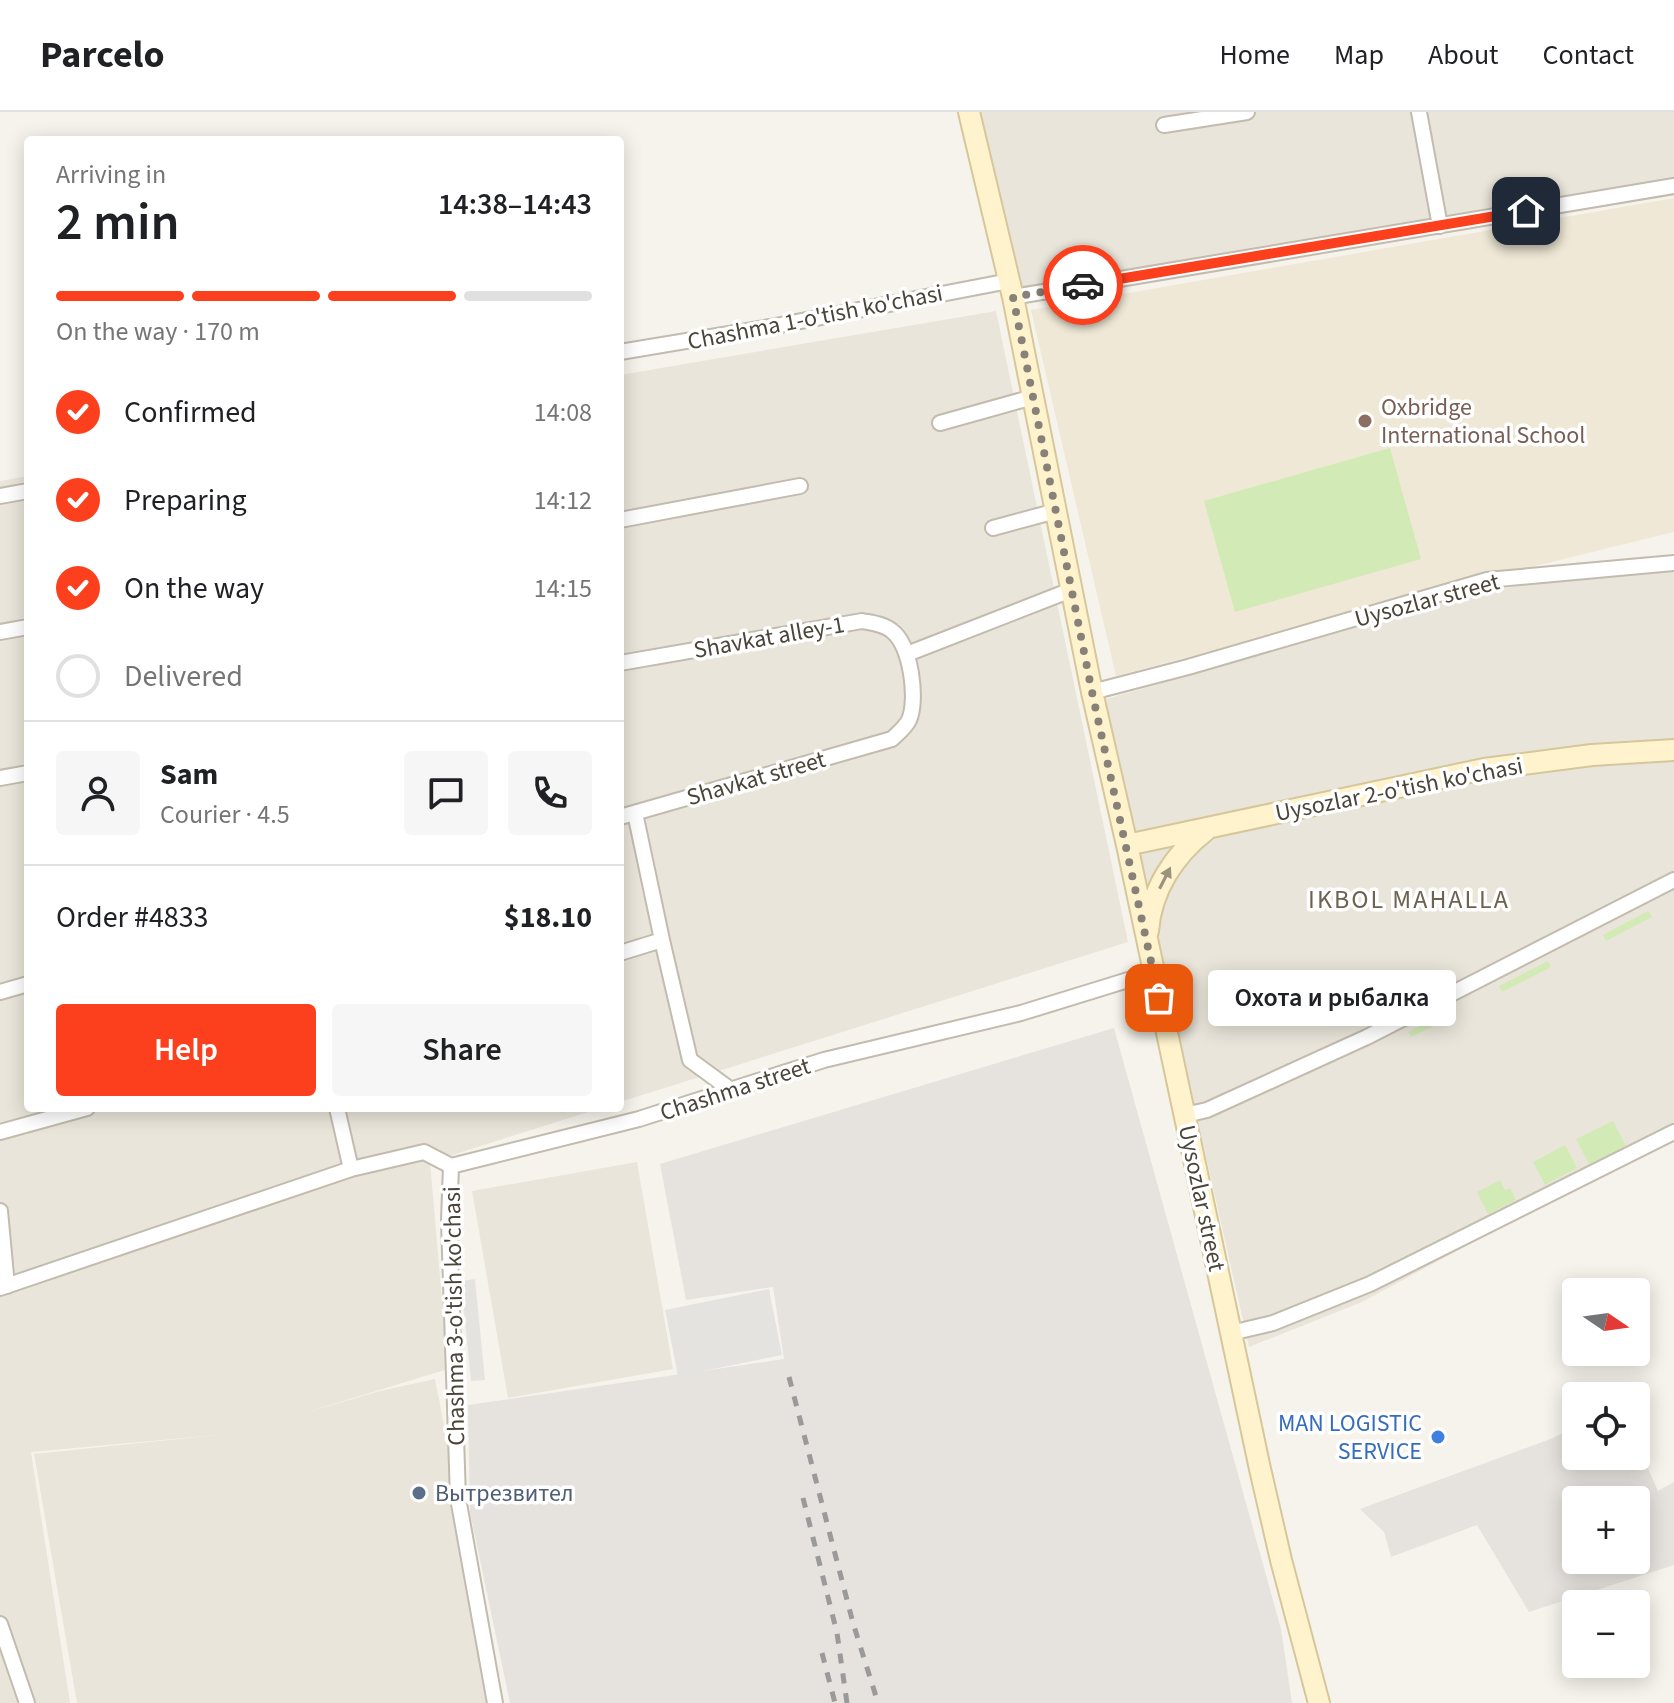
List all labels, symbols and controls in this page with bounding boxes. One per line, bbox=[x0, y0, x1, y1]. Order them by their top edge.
text: Parcelo bbox=[40, 28, 165, 82]
text: Home bbox=[1219, 35, 1290, 75]
text: Map bbox=[1334, 35, 1384, 75]
text: About bbox=[1428, 35, 1499, 75]
text: Contact bbox=[1543, 35, 1634, 75]
text: Arriving in bbox=[56, 156, 166, 193]
pin bbox=[1492, 177, 1560, 245]
text: 14:38–14:43 bbox=[438, 183, 592, 226]
text: 2 min bbox=[56, 186, 180, 260]
icon: home bbox=[1504, 189, 1548, 233]
courier bbox=[1043, 245, 1123, 325]
icon: car bbox=[1061, 263, 1105, 307]
street label: Chashma 1-o'tish ko'chasi bbox=[684, 276, 946, 359]
text: On the way · 170 m bbox=[56, 313, 260, 350]
icon: check bbox=[56, 390, 100, 434]
place label: Oxbridge International School bbox=[1381, 390, 1585, 453]
text: Confirmed bbox=[124, 391, 257, 434]
text: 14:08 bbox=[534, 394, 592, 431]
marker: Oxbridge International School bbox=[1356, 412, 1374, 430]
icon: check bbox=[56, 478, 100, 522]
text: Preparing bbox=[124, 479, 247, 522]
text: 14:12 bbox=[534, 482, 592, 519]
street label: Uysozlar street bbox=[1351, 564, 1503, 637]
icon: check bbox=[56, 566, 100, 610]
text: On the way bbox=[124, 567, 264, 610]
text: 14:15 bbox=[534, 570, 592, 607]
street label: Shavkat alley-1 bbox=[691, 607, 847, 668]
text: Delivered bbox=[124, 655, 243, 698]
street label: Shavkat street bbox=[683, 742, 830, 815]
street label: Uysozlar 2-o'tish ko'chasi bbox=[1272, 748, 1526, 831]
button: person bbox=[56, 751, 140, 835]
button: chat bbox=[404, 751, 488, 835]
button: phone bbox=[508, 751, 592, 835]
text: Sam bbox=[160, 753, 218, 796]
text: Courier · 4.5 bbox=[160, 796, 290, 833]
one-way arrow bbox=[1158, 867, 1171, 890]
district label: IKBOL MAHALLA bbox=[1308, 881, 1510, 918]
text: Order #4833 bbox=[56, 896, 209, 939]
text: $18.10 bbox=[504, 896, 592, 939]
pin bbox=[1125, 964, 1193, 1032]
callout: Охота и рыбалка bbox=[1207, 970, 1455, 1026]
icon: bag bbox=[1137, 976, 1181, 1020]
text: Охота и рыбалка bbox=[1235, 979, 1429, 1016]
button: Help bbox=[56, 1004, 316, 1096]
button: Share bbox=[332, 1004, 592, 1096]
street label: Chashma street bbox=[655, 1049, 815, 1130]
street label: Uysozlar street bbox=[1169, 1122, 1234, 1274]
street label: Chashma 3-o'tish ko'chasi bbox=[435, 1186, 474, 1446]
north arrow bbox=[1562, 1278, 1650, 1366]
map controls bbox=[1562, 1278, 1650, 1678]
button: locate bbox=[1562, 1382, 1650, 1470]
place label: MAN LOGISTIC SERVICE bbox=[1278, 1406, 1422, 1469]
marker: MAN LOGISTIC SERVICE bbox=[1429, 1428, 1447, 1446]
place label: Вытрезвител bbox=[435, 1476, 574, 1511]
marker: Вытрезвител bbox=[410, 1484, 428, 1502]
button: + bbox=[1562, 1486, 1650, 1574]
button: − bbox=[1562, 1590, 1650, 1678]

